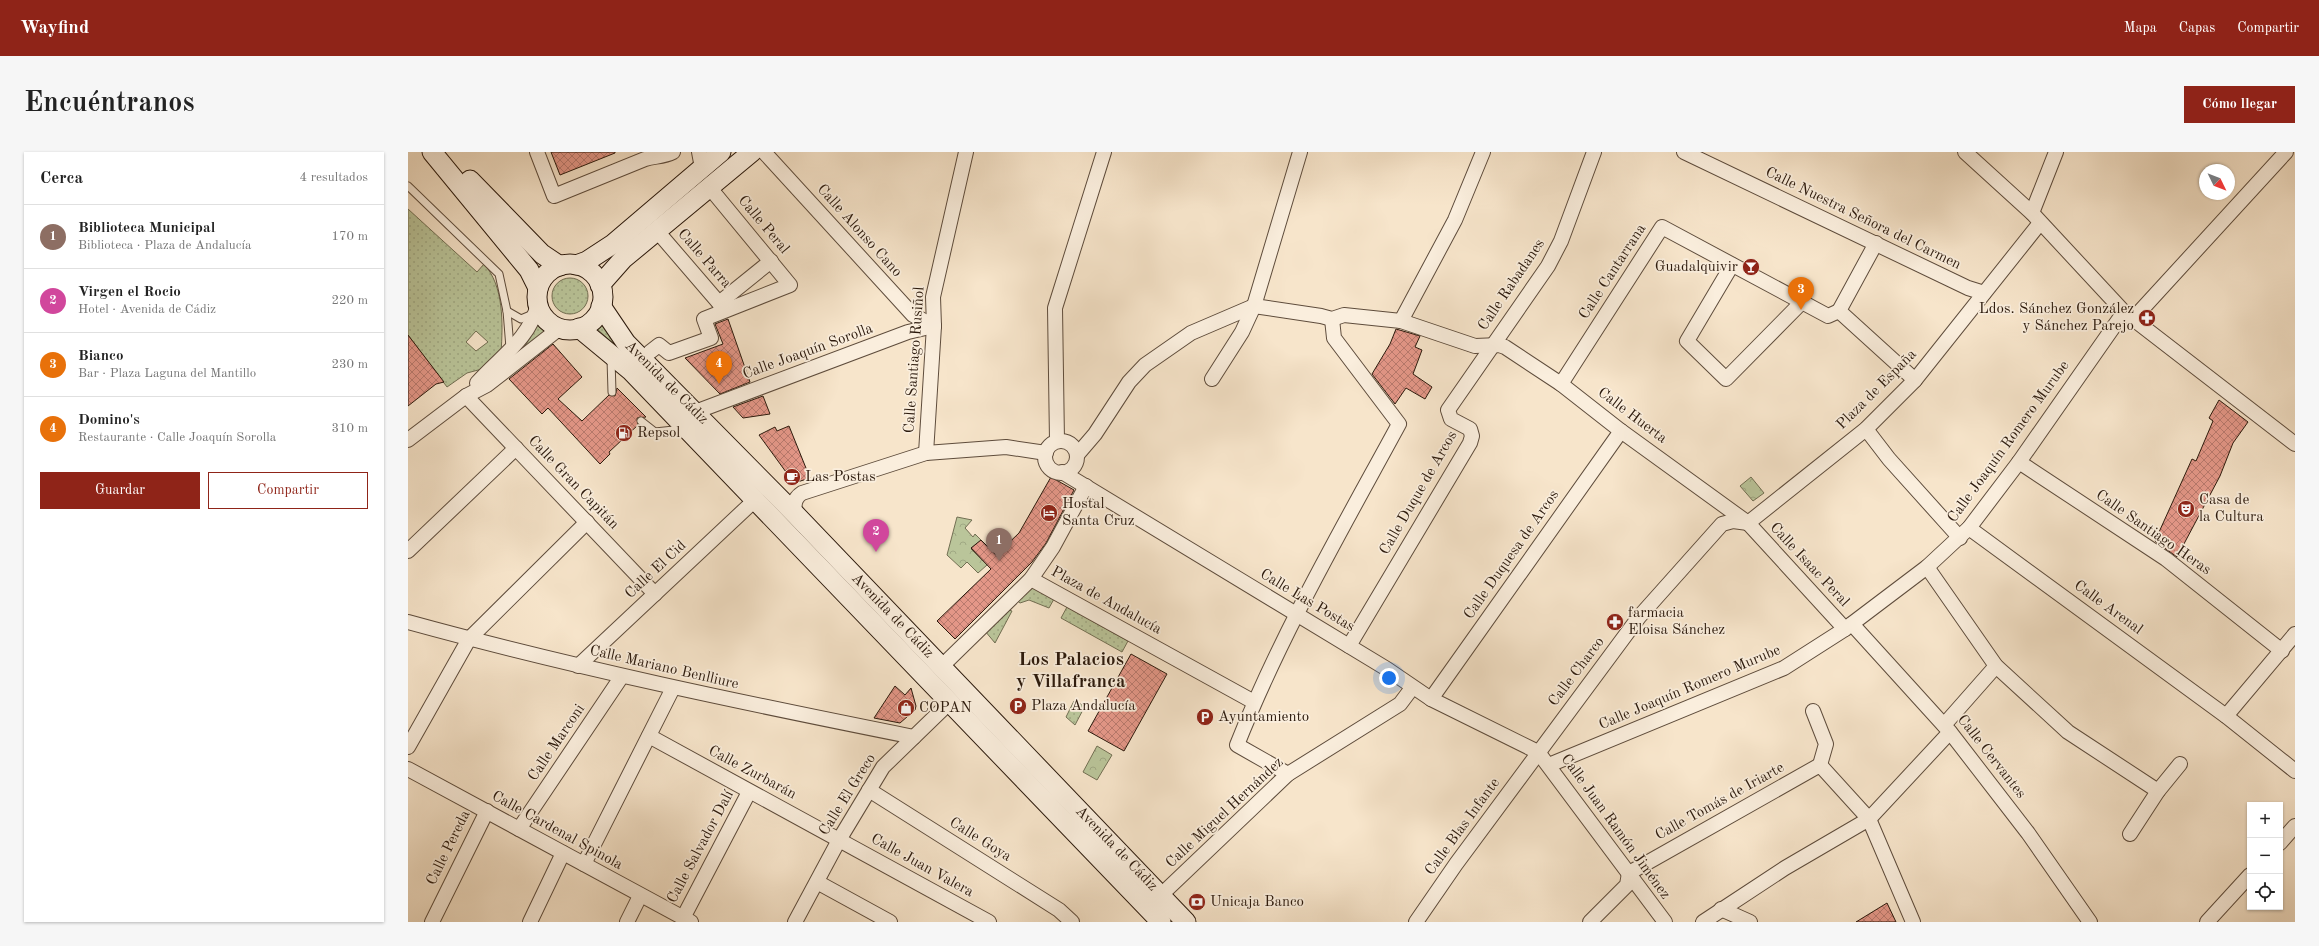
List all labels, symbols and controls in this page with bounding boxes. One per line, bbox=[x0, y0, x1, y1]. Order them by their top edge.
text: Wayfind bbox=[20, 19, 89, 38]
text: Mapa bbox=[2124, 21, 2157, 35]
text: Capas bbox=[2179, 21, 2215, 35]
text: Compartir bbox=[2237, 21, 2299, 35]
button: Cómo llegar bbox=[2184, 86, 2295, 123]
text: Encuéntranos bbox=[24, 90, 194, 118]
north arrow bbox=[2199, 164, 2235, 200]
street label: Calle Nuestra Señora del Carmen bbox=[1763, 165, 1963, 273]
text: Cerca bbox=[40, 170, 83, 187]
text: 4 resultados bbox=[300, 171, 368, 184]
street label: Calle Alonso Cano bbox=[814, 182, 904, 280]
street label: Calle Peral bbox=[735, 193, 791, 257]
text: Biblioteca Municipal bbox=[78, 221, 215, 236]
street label: Calle Cantarrana bbox=[1577, 221, 1650, 322]
street label: Calle Parra bbox=[674, 226, 734, 292]
text: 1 bbox=[49, 230, 57, 243]
text: 170 m bbox=[331, 230, 368, 243]
street label: Calle Rabadanes bbox=[1476, 237, 1548, 333]
text: Biblioteca · Plaza de Andalucía bbox=[78, 239, 251, 252]
bar icon: Guadalquivir bbox=[1741, 257, 1761, 277]
place label: Guadalquivir bbox=[1655, 260, 1738, 275]
pin: 3 bbox=[1788, 277, 1814, 310]
text: Virgen el Rocio bbox=[78, 285, 181, 300]
street label: Calle Santiago Rusiñol bbox=[902, 286, 928, 434]
text: 2 bbox=[49, 294, 57, 307]
text: 220 m bbox=[331, 294, 368, 307]
place label: Ldos. Sánchez González y Sánchez Parejo bbox=[1979, 302, 2134, 334]
text: Hotel · Avenida de Cádiz bbox=[78, 303, 216, 316]
pharmacy icon: Ldos. Sánchez González y Sánchez Parejo bbox=[2137, 308, 2157, 328]
street label: Calle Joaquín Sorolla bbox=[741, 321, 876, 383]
street label: Avenida de Cádiz bbox=[621, 338, 711, 428]
street label: Plaza de España bbox=[1834, 347, 1920, 433]
text: Bianco bbox=[78, 349, 124, 364]
pin: 4 bbox=[706, 351, 732, 384]
text: 3 bbox=[49, 358, 57, 371]
text: 230 m bbox=[331, 358, 368, 371]
street label: Calle Joaquín Romero Murube bbox=[1945, 358, 2073, 526]
text: Bar · Plaza Laguna del Mantillo bbox=[78, 367, 256, 380]
street label: Calle Huerta bbox=[1595, 385, 1670, 447]
text: Domino's bbox=[78, 413, 140, 428]
text: 4 bbox=[49, 422, 57, 435]
text: 310 m bbox=[331, 422, 368, 435]
fuel station icon: Repsol bbox=[614, 423, 634, 443]
place label: Repsol bbox=[637, 426, 680, 441]
street label: Calle Duque de Arcos bbox=[1377, 429, 1461, 557]
text: Restaurante · Calle Joaquín Sorolla bbox=[78, 431, 276, 444]
street label: Calle Gran Capitán bbox=[525, 433, 621, 533]
cafe icon: Las Postas bbox=[782, 467, 802, 487]
place label: Las Postas bbox=[805, 470, 876, 485]
button: Guardar bbox=[40, 472, 200, 509]
button: Compartir bbox=[208, 472, 368, 509]
street label: Calle Duquesa de Arcos bbox=[1462, 488, 1562, 622]
street label: Calle Santiago Heras bbox=[2093, 488, 2213, 578]
place label: Casa de la Cultura bbox=[2199, 493, 2264, 525]
place label: Hostal Santa Cruz bbox=[1062, 497, 1134, 529]
theatre icon: Casa de la Cultura bbox=[2176, 499, 2196, 519]
hotel icon: Hostal Santa Cruz bbox=[1039, 503, 1059, 523]
pin: 2 bbox=[863, 519, 889, 552]
street label: Calle Isaac Peral bbox=[1766, 520, 1852, 610]
pin: 1 bbox=[986, 528, 1012, 561]
street label: Calle El Cid bbox=[623, 538, 689, 602]
street label: Plaza de Andalucía bbox=[1048, 564, 1164, 638]
street label: Calle Las Postas bbox=[1257, 567, 1357, 635]
street label: Avenida de Cádiz bbox=[848, 571, 936, 661]
street label: Calle Arenal bbox=[2071, 578, 2145, 638]
place label: farmacia Eloisa Sánchez bbox=[1628, 606, 1725, 638]
pharmacy icon: farmacia Eloisa Sánchez bbox=[1605, 612, 1625, 632]
street label: Calle Charco bbox=[1546, 635, 1608, 709]
street label: Calle Joaquín Romero Murube bbox=[1597, 643, 1783, 733]
street label: Calle Mariano Benlliure bbox=[588, 644, 740, 692]
district label: Los Palacios y Villafranca bbox=[1016, 651, 1126, 692]
your location bbox=[1379, 668, 1399, 688]
parking icon: Plaza Andalucía bbox=[1008, 696, 1028, 716]
shop icon: COPAN bbox=[896, 698, 916, 718]
place label: Plaza Andalucía bbox=[1031, 699, 1136, 714]
place label: COPAN bbox=[919, 701, 972, 716]
street label: Calle Marconi bbox=[526, 702, 588, 784]
parking icon: Ayuntamiento bbox=[1195, 707, 1215, 727]
place label: Ayuntamiento bbox=[1218, 710, 1309, 725]
street label: Calle Cervantes bbox=[1954, 712, 2028, 802]
street label: Calle Zurbarán bbox=[705, 744, 799, 802]
street label: Calle El Greco bbox=[817, 752, 879, 838]
street label: Calle Juan Ramón Jiménez bbox=[1558, 752, 1672, 902]
street label: Calle Miguel Hernández bbox=[1163, 755, 1287, 871]
street label: Calle Tomás de Iriarte bbox=[1653, 760, 1787, 844]
street label: Calle Blas Infante bbox=[1423, 776, 1503, 878]
street label: Calle Salvador Dalí bbox=[665, 787, 737, 906]
street label: Calle Cardenal Spinola bbox=[489, 789, 625, 873]
map controls bbox=[2247, 802, 2283, 910]
button: + bbox=[2247, 802, 2283, 838]
street label: Avenida de Cádiz bbox=[1072, 804, 1160, 894]
street label: Calle Pereda bbox=[424, 808, 474, 888]
street label: Calle Goya bbox=[946, 815, 1014, 865]
street label: Calle Juan Valera bbox=[868, 832, 976, 901]
button: − bbox=[2247, 838, 2283, 874]
button: locate bbox=[2247, 874, 2283, 910]
bank icon: Unicaja Banco bbox=[1187, 892, 1207, 912]
place label: Unicaja Banco bbox=[1210, 895, 1304, 910]

